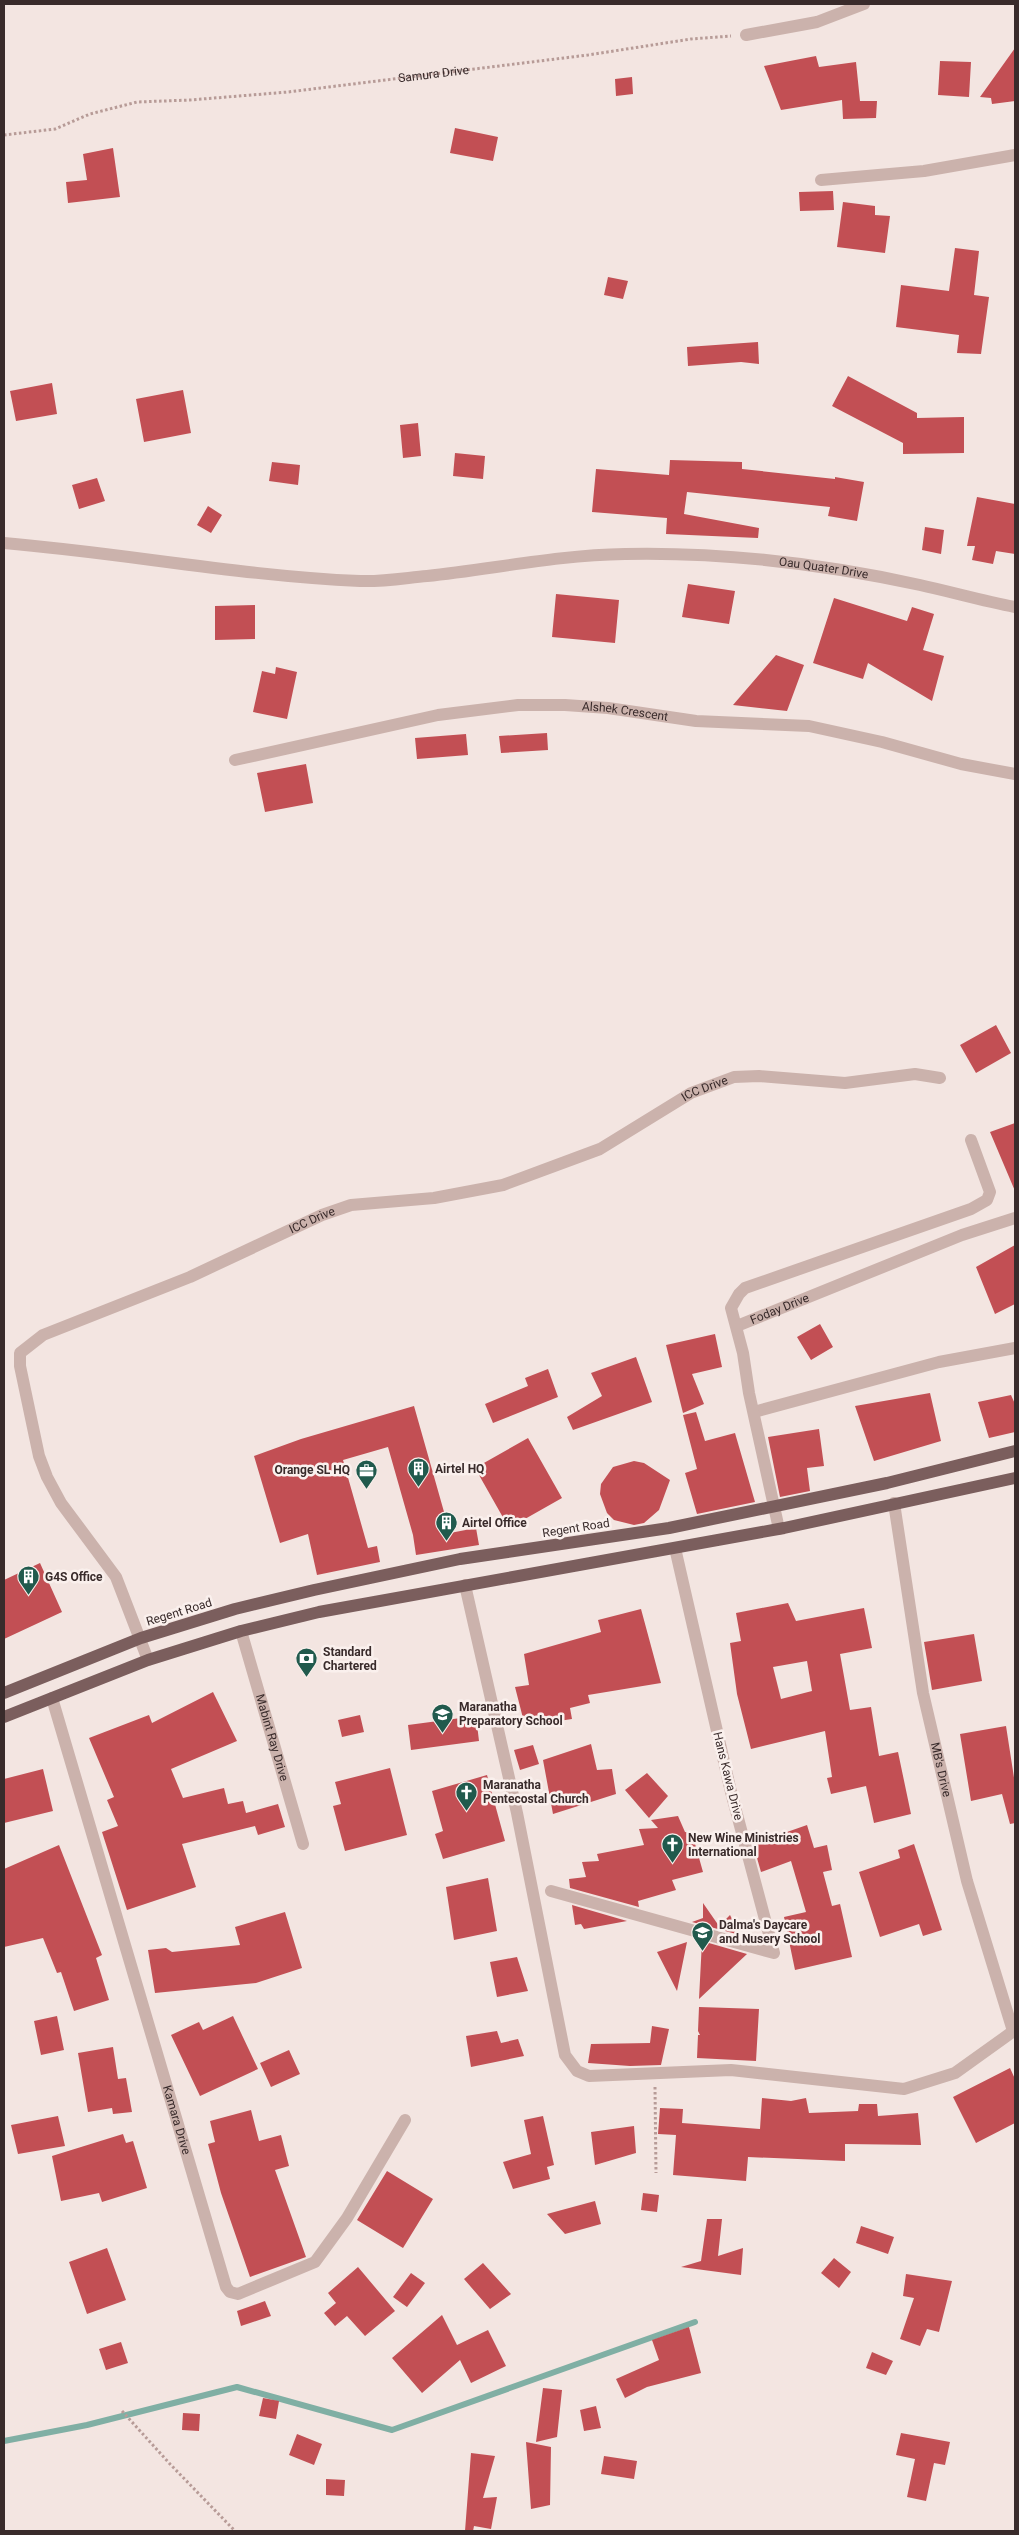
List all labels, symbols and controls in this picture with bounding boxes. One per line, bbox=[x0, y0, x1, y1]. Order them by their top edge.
street label: Samura Drive bbox=[397, 63, 470, 85]
street label: Oau Quater Drive bbox=[778, 555, 869, 582]
street label: Alshek Crescent bbox=[582, 699, 669, 724]
street label: ICC Drive bbox=[679, 1073, 730, 1104]
street label: ICC Drive bbox=[287, 1204, 337, 1236]
street label: Foday Drive bbox=[748, 1291, 811, 1327]
building icon: Airtel HQ bbox=[407, 1457, 431, 1488]
office icon: Orange SL HQ bbox=[354, 1458, 378, 1489]
place label: Airtel HQ bbox=[435, 1462, 484, 1476]
place label: Orange SL HQ bbox=[274, 1463, 350, 1477]
building icon: Airtel Office bbox=[434, 1511, 458, 1542]
place label: Airtel Office bbox=[462, 1516, 527, 1530]
street label: Regent Road bbox=[541, 1516, 611, 1540]
building icon: G4S Office bbox=[17, 1565, 41, 1596]
place label: G4S Office bbox=[45, 1570, 103, 1584]
street label: Regent Road bbox=[144, 1595, 214, 1629]
place label: Standard Chartered bbox=[323, 1645, 377, 1673]
bank icon: Standard Chartered bbox=[295, 1647, 319, 1678]
street label: Mabint Ray Drive bbox=[253, 1693, 291, 1783]
place label: Maranatha Preparatory School bbox=[459, 1700, 563, 1728]
school or university icon: Maranatha Preparatory School bbox=[431, 1702, 455, 1733]
street label: Hans Kawa Drive bbox=[710, 1730, 746, 1822]
street label: MB's Drive bbox=[928, 1741, 954, 1798]
place label: Maranatha Pentecostal Church bbox=[483, 1778, 589, 1806]
church icon: Maranatha Pentecostal Church bbox=[455, 1780, 479, 1811]
place label: New Wine Ministries International bbox=[688, 1831, 799, 1859]
church icon: New Wine Ministries International bbox=[660, 1833, 684, 1864]
place label: Dalma's Daycare and Nusery School bbox=[719, 1918, 820, 1946]
school or university icon: Dalma's Daycare and Nusery School bbox=[691, 1920, 715, 1951]
street label: Kamara Drive bbox=[160, 2084, 193, 2156]

